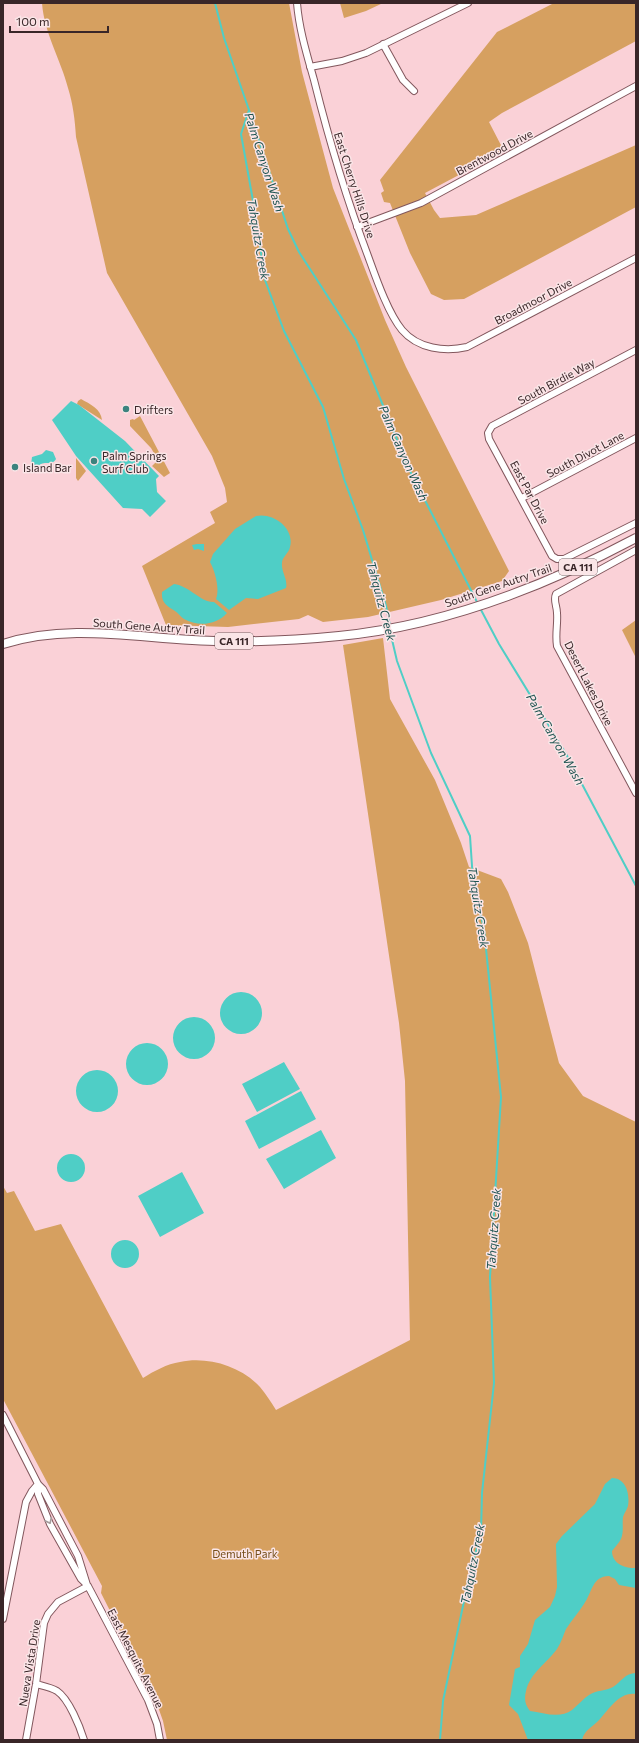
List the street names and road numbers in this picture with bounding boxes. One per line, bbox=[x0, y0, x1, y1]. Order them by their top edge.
street label: Brentwood Drive bbox=[454, 126, 535, 178]
street label: East Cherry Hills Drive bbox=[332, 130, 378, 240]
street label: Broadmoor Drive bbox=[492, 275, 574, 327]
street label: South Birdie Way bbox=[515, 355, 597, 407]
street label: South Divot Lane bbox=[544, 428, 626, 480]
street label: East Par Drive bbox=[508, 458, 552, 526]
road number: CA 111 bbox=[559, 559, 597, 575]
street label: South Gene Autry Trail bbox=[443, 561, 553, 609]
street label: South Gene Autry Trail bbox=[93, 616, 205, 636]
road number: CA 111 bbox=[215, 633, 253, 649]
street label: Desert Lakes Drive bbox=[562, 639, 616, 728]
street label: East Mesquite Avenue bbox=[105, 1606, 167, 1710]
street label: Nueva Vista Drive bbox=[16, 1618, 42, 1707]

